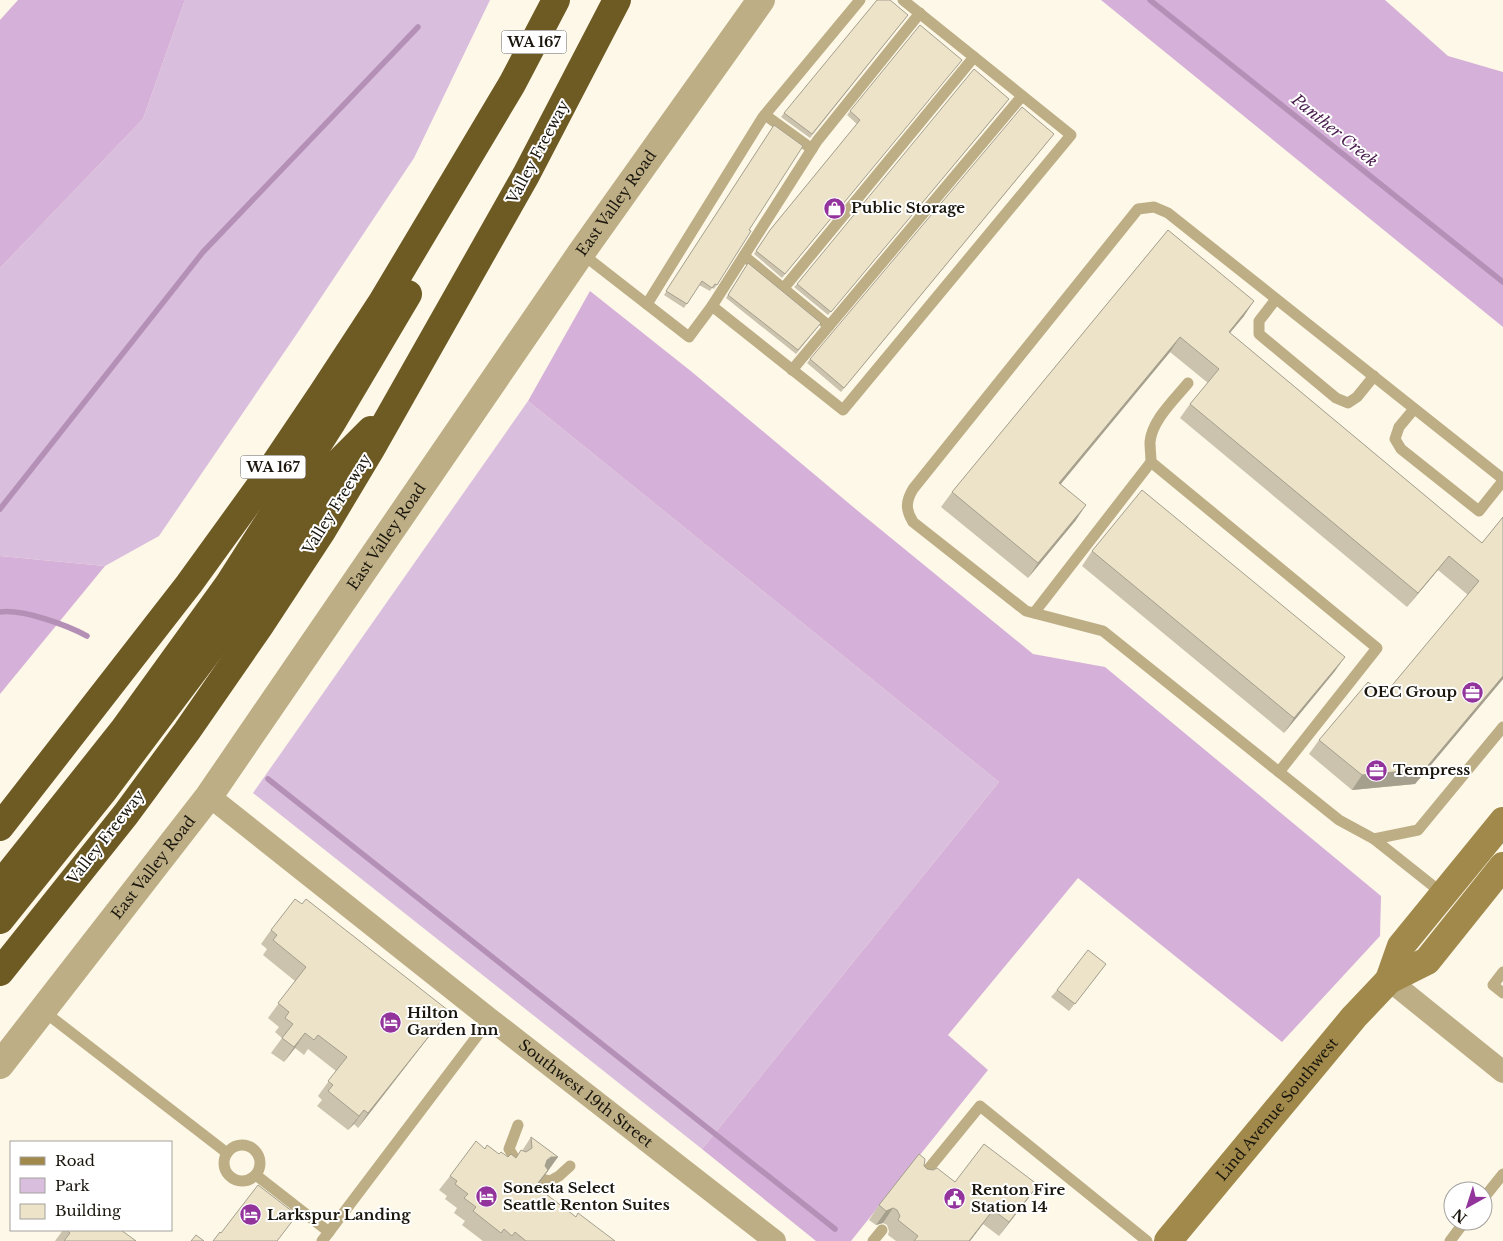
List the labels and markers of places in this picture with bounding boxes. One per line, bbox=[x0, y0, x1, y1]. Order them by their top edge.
shop icon: Public Storage bbox=[823, 196, 847, 220]
place label: Public Storage bbox=[851, 198, 965, 217]
office icon: OEC Group bbox=[1461, 680, 1485, 704]
place label: OEC Group bbox=[1364, 682, 1457, 701]
office icon: Tempress bbox=[1365, 758, 1389, 782]
place label: Tempress bbox=[1393, 760, 1470, 779]
place label: Hilton Garden Inn bbox=[407, 1003, 499, 1039]
hotel icon: Hilton Garden Inn bbox=[379, 1010, 403, 1034]
place label: Sonesta Select Seattle Renton Suites bbox=[503, 1178, 670, 1214]
place label: Renton Fire Station 14 bbox=[971, 1180, 1065, 1216]
hotel icon: Sonesta Select Seattle Renton Suites bbox=[475, 1185, 499, 1209]
public building icon: Renton Fire Station 14 bbox=[943, 1187, 967, 1211]
hotel icon: Larkspur Landing bbox=[239, 1203, 263, 1227]
place label: Larkspur Landing bbox=[267, 1205, 411, 1224]

